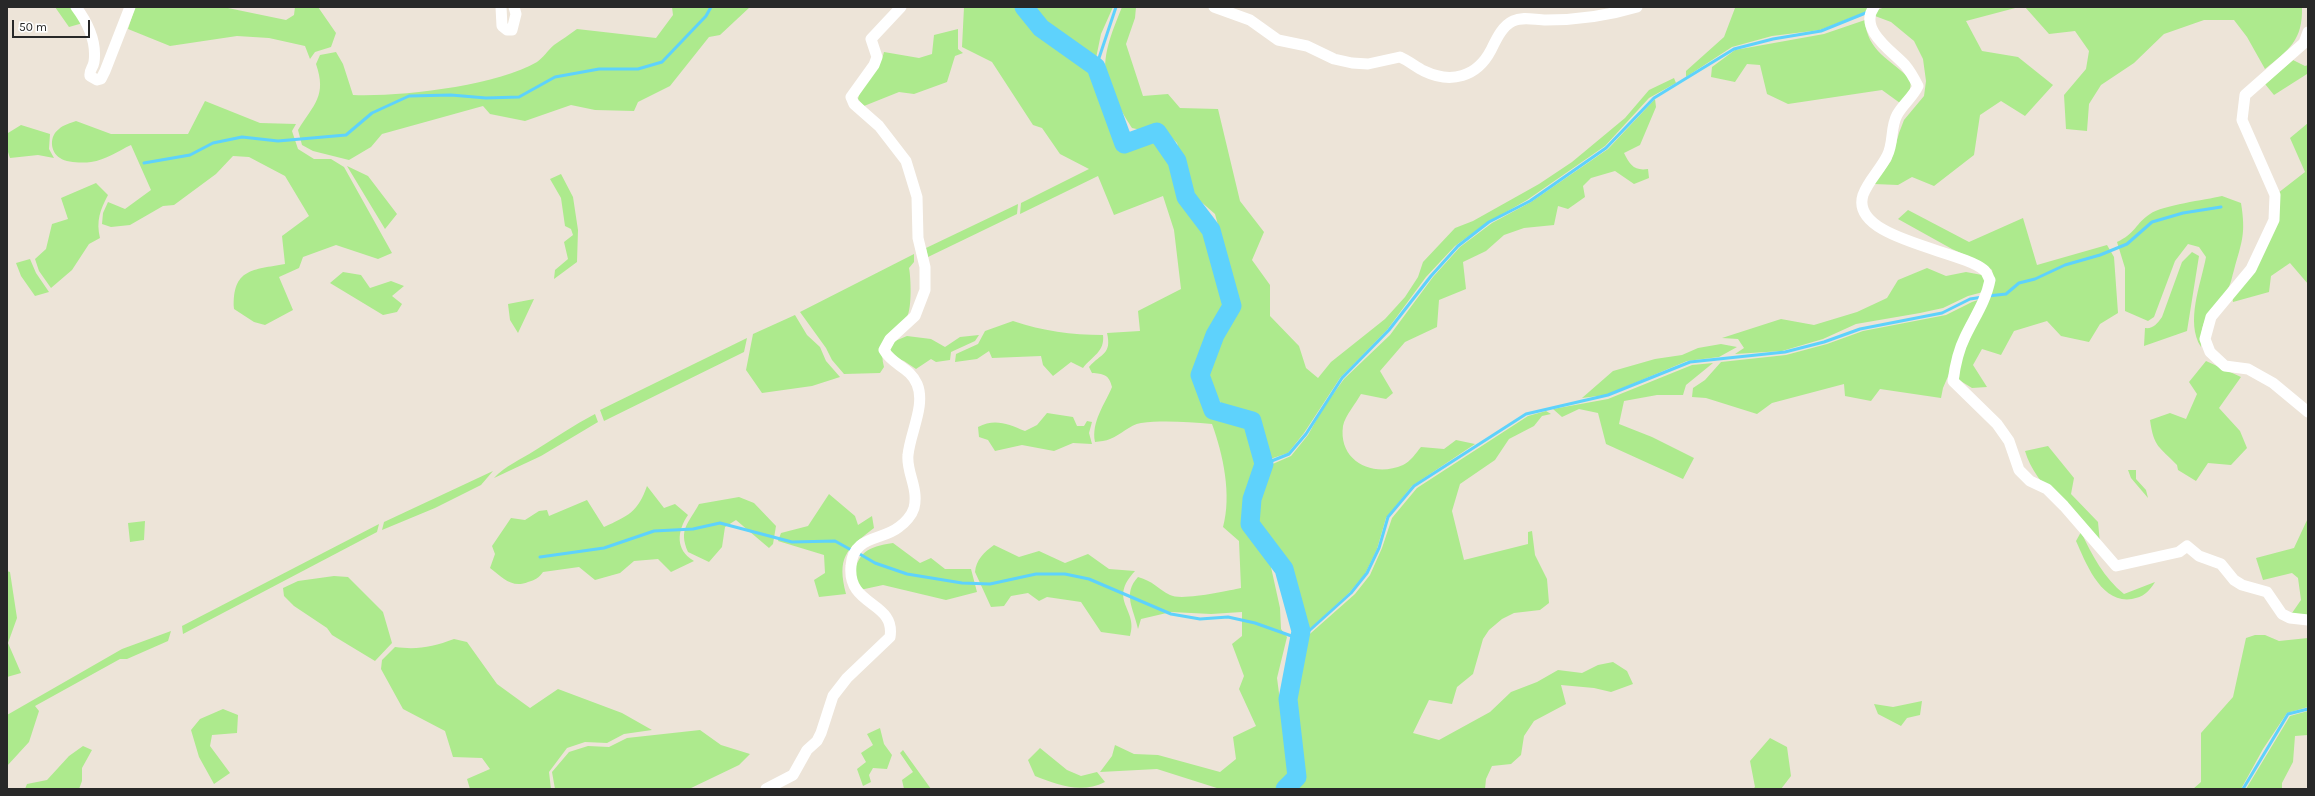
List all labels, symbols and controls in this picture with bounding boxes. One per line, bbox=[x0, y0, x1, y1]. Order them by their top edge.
scale bar bbox=[14, 12, 92, 38]
text: 50 m bbox=[19, 20, 47, 34]

